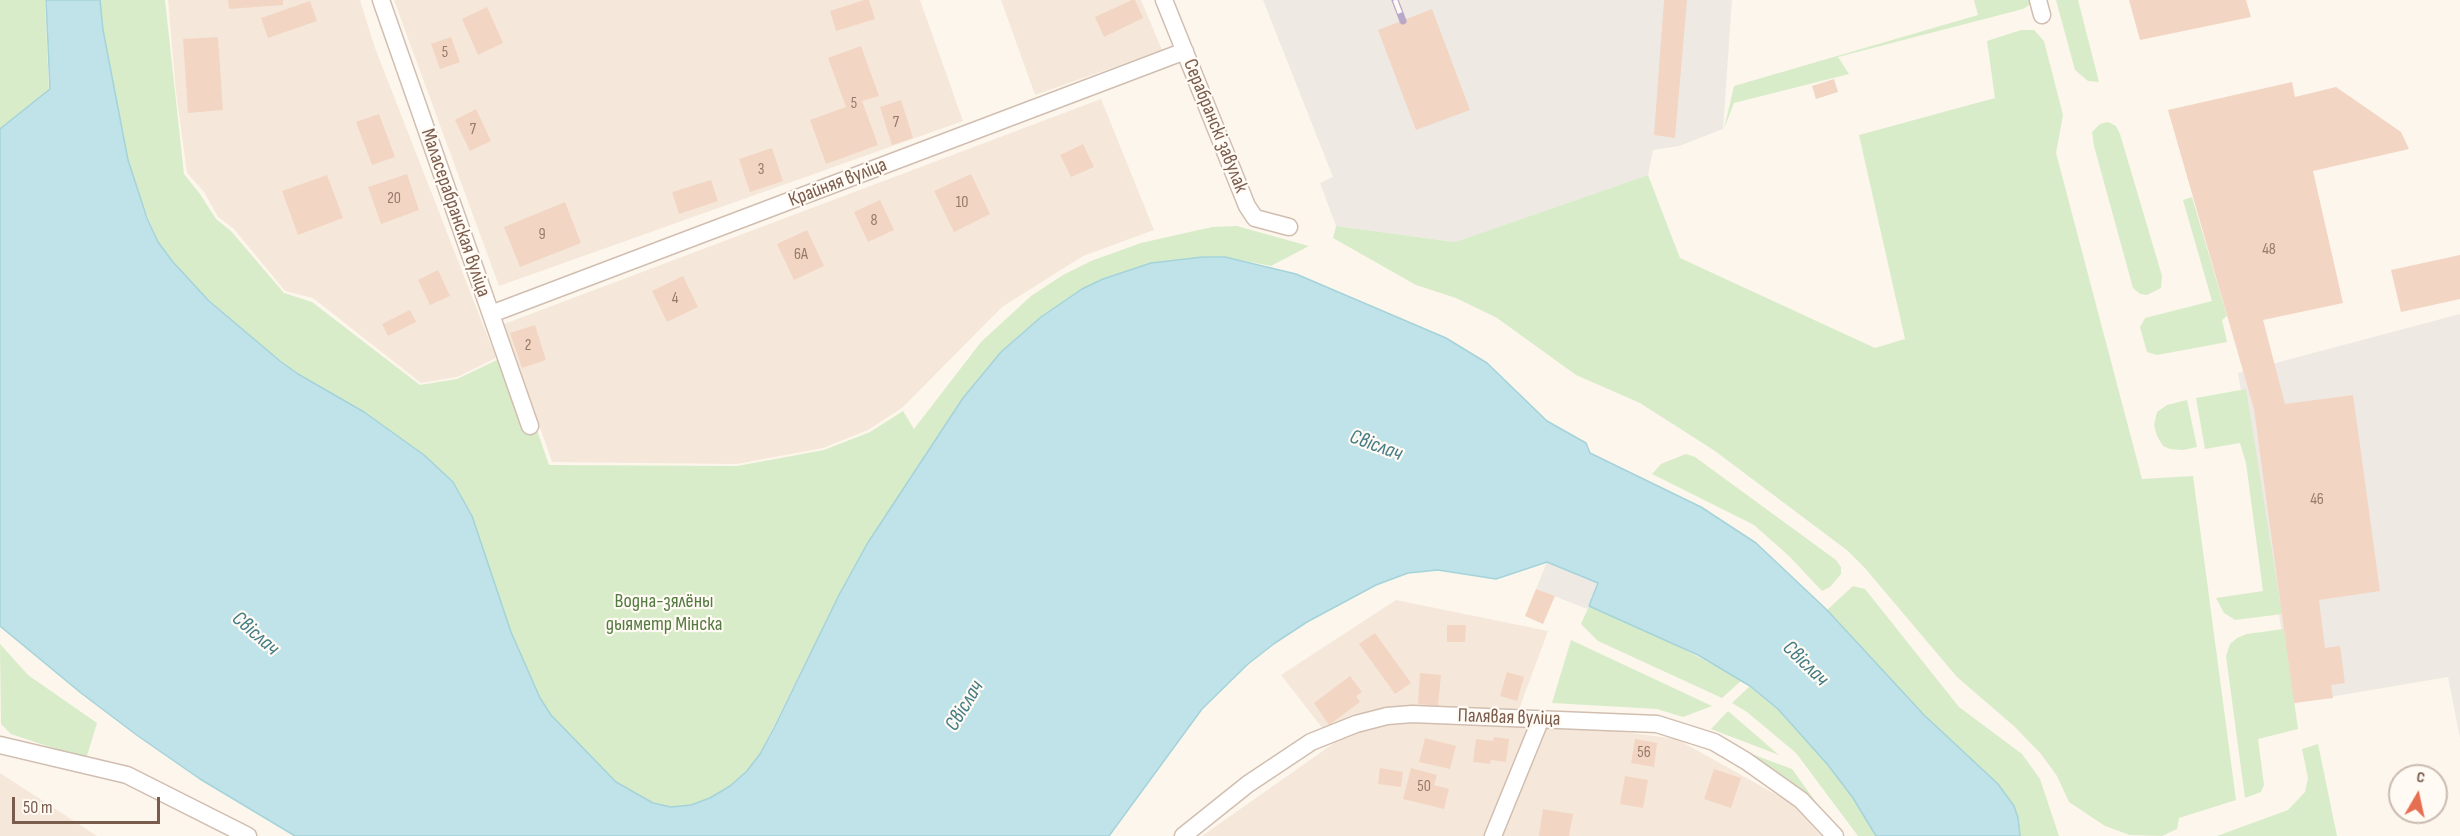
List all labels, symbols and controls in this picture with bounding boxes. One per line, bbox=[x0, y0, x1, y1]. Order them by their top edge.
house number: 5 bbox=[442, 43, 448, 63]
street label: Серабранскі завулак bbox=[1177, 56, 1253, 196]
house number: 5 bbox=[851, 94, 857, 114]
house number: 7 bbox=[893, 113, 899, 133]
house number: 7 bbox=[470, 120, 476, 140]
street label: Маласерабранская вуліца bbox=[415, 126, 495, 300]
street label: Крайняя вуліца bbox=[785, 153, 891, 213]
house number: 3 bbox=[758, 160, 764, 180]
house number: 20 bbox=[387, 189, 401, 209]
house number: 10 bbox=[956, 193, 968, 213]
house number: 8 bbox=[870, 211, 878, 231]
house number: 9 bbox=[538, 225, 546, 245]
house number: 48 bbox=[2262, 240, 2276, 260]
house number: 6А bbox=[794, 245, 808, 265]
house number: 4 bbox=[672, 289, 678, 309]
house number: 2 bbox=[525, 336, 531, 356]
water label: Свіслач bbox=[1346, 425, 1406, 467]
house number: 46 bbox=[2310, 490, 2324, 510]
park label: Водна-зялёны дыяметр Мінска bbox=[606, 590, 722, 637]
water label: Свіслач bbox=[226, 607, 284, 661]
water label: Свіслач bbox=[1777, 636, 1833, 692]
water label: Свіслач bbox=[940, 676, 990, 736]
street label: Палявая вуліца bbox=[1457, 704, 1561, 732]
house number: 56 bbox=[1637, 743, 1651, 763]
north arrow bbox=[2388, 764, 2448, 824]
text: С bbox=[2415, 768, 2426, 788]
house number: 50 bbox=[1417, 777, 1431, 797]
scale bar bbox=[15, 785, 164, 823]
text: 50 m bbox=[23, 797, 53, 818]

